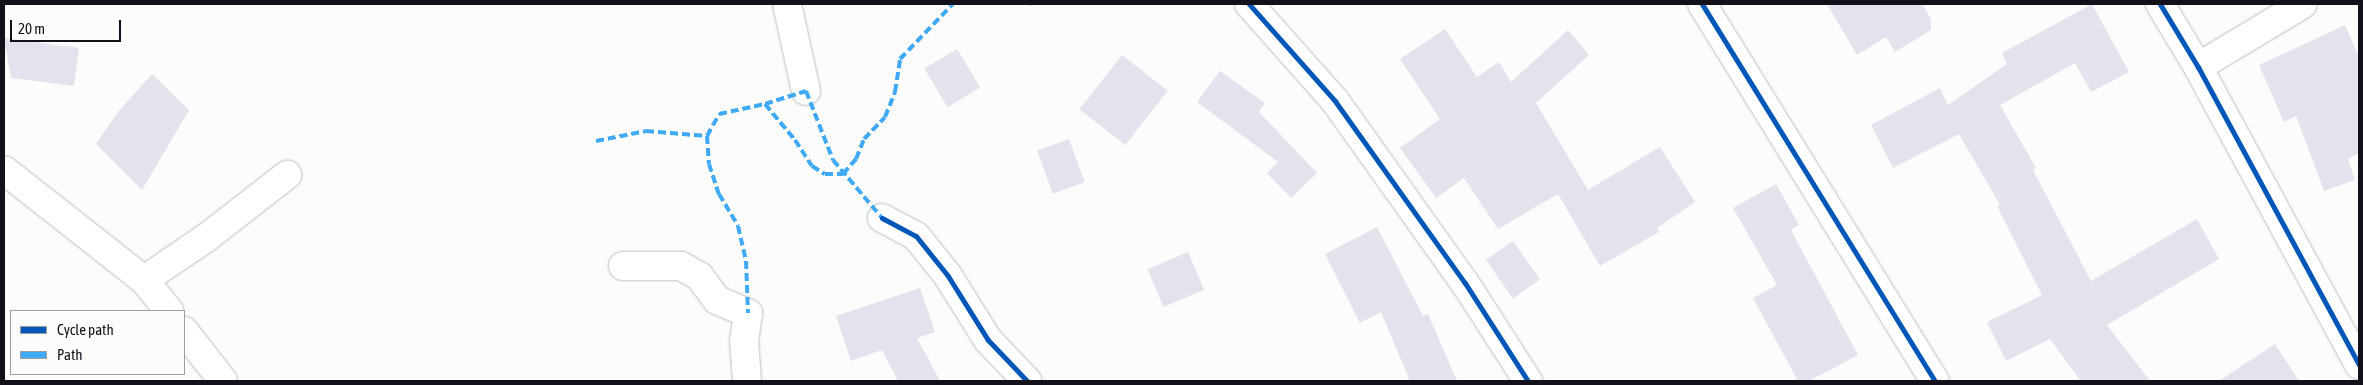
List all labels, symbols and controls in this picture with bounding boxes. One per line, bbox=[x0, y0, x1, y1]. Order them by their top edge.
scale bar bbox=[12, 10, 124, 42]
text: 20 m bbox=[18, 20, 45, 37]
legend bbox=[10, 310, 185, 375]
text: Cycle path bbox=[57, 321, 114, 338]
text: Path bbox=[57, 346, 83, 363]

